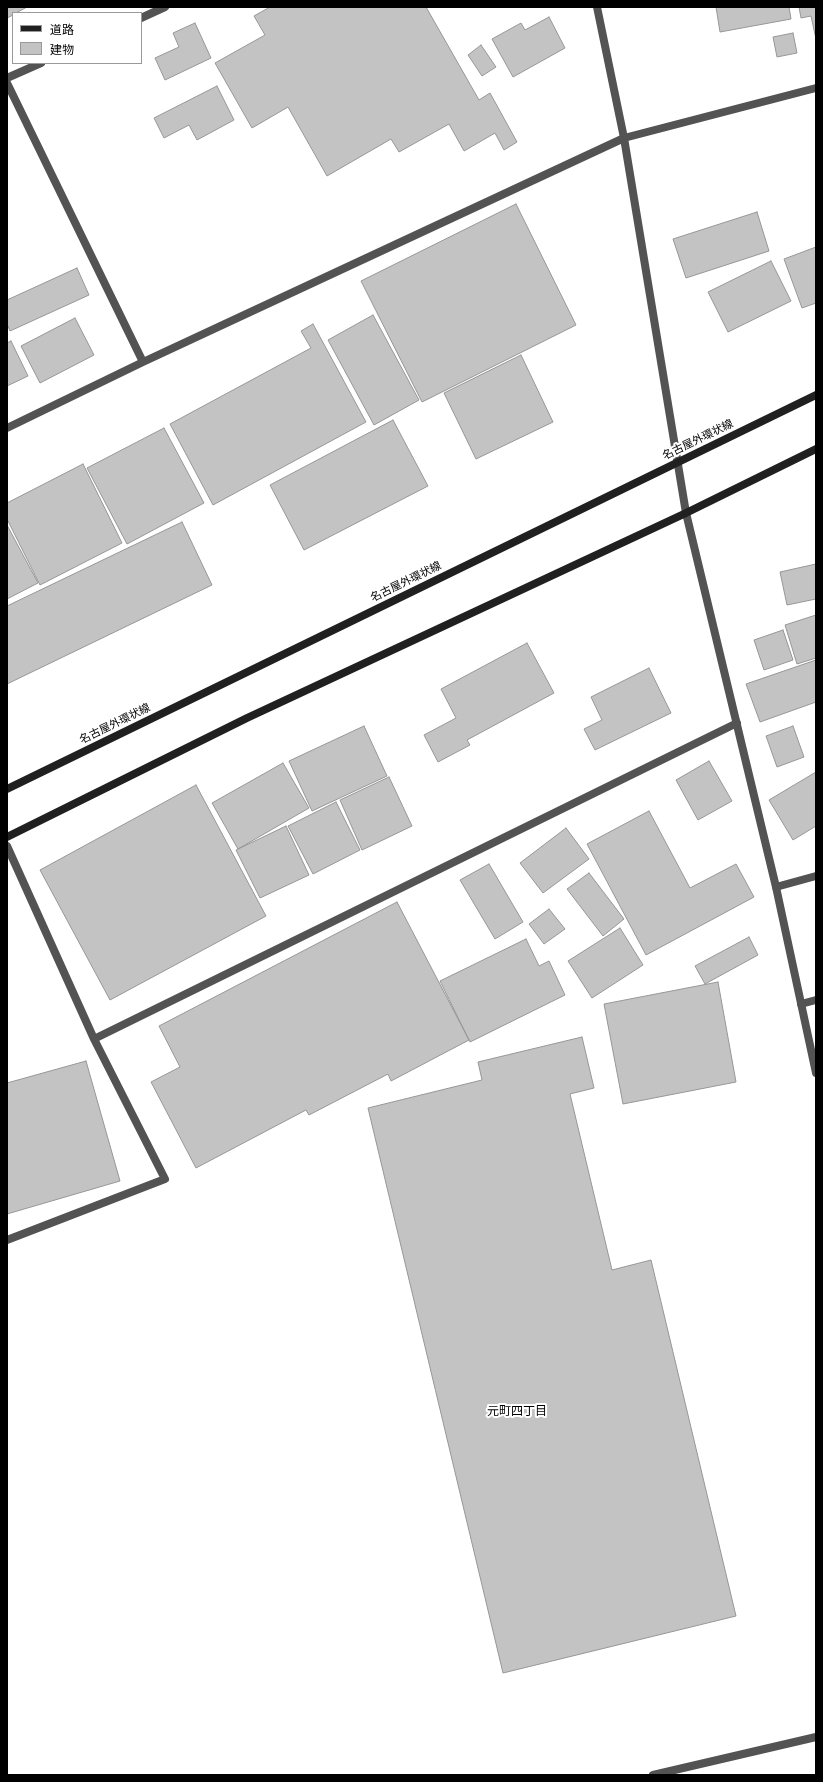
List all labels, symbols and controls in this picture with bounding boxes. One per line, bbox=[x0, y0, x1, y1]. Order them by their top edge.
legend bbox=[12, 12, 142, 64]
text: 道路 bbox=[50, 22, 74, 37]
text: 建物 bbox=[50, 42, 74, 57]
street label: 名古屋外環状線 bbox=[661, 417, 735, 463]
street label: 名古屋外環状線 bbox=[369, 559, 443, 605]
street label: 名古屋外環状線 bbox=[78, 701, 152, 747]
district label: 元町四丁目 bbox=[487, 1405, 547, 1419]

